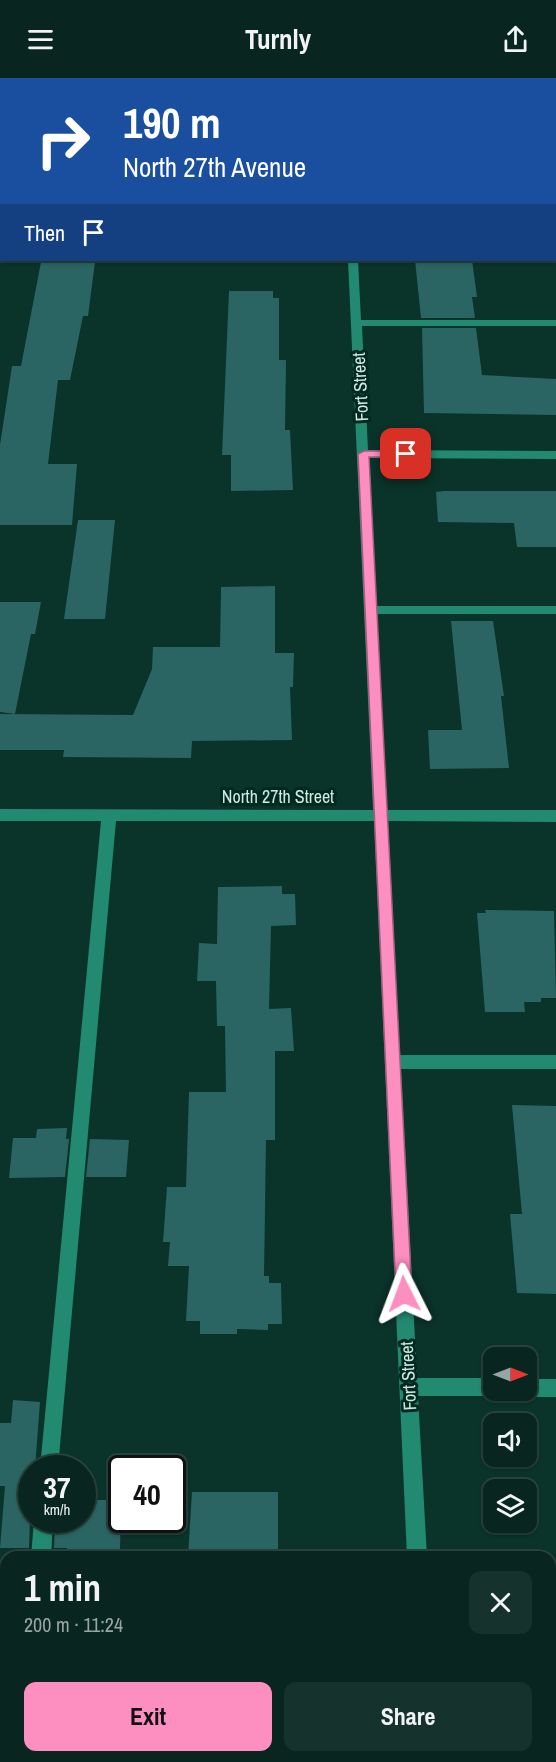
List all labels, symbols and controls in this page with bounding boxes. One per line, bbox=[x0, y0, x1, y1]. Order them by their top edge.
text: Turnly bbox=[245, 21, 311, 57]
icon: menu bbox=[24, 23, 57, 56]
icon: share bbox=[499, 23, 532, 56]
text: 190 m bbox=[123, 95, 221, 151]
icon: right bbox=[24, 102, 102, 180]
text: North 27th Avenue bbox=[123, 149, 306, 185]
icon: arrive bbox=[77, 216, 110, 249]
text: Then bbox=[24, 218, 65, 248]
street label: Fort Street bbox=[346, 352, 374, 422]
pin bbox=[380, 428, 431, 479]
icon: arrive bbox=[389, 437, 422, 470]
street label: North 27th Street bbox=[222, 784, 334, 809]
position arrow bbox=[372, 1262, 436, 1326]
street label: Fort Street bbox=[394, 1341, 422, 1411]
north arrow bbox=[483, 1347, 537, 1401]
map controls bbox=[483, 1347, 537, 1533]
button: sound bbox=[483, 1413, 537, 1467]
speed limit sign: 40 bbox=[108, 1455, 186, 1533]
text: 37 bbox=[43, 1467, 71, 1507]
button: layers bbox=[483, 1479, 537, 1533]
text: km/h bbox=[44, 1499, 70, 1520]
text: 1 min bbox=[24, 1564, 101, 1612]
button: close bbox=[469, 1571, 532, 1634]
text: 200 m · 11:24 bbox=[24, 1611, 123, 1638]
button: Exit bbox=[24, 1682, 272, 1751]
button: Share bbox=[284, 1682, 532, 1751]

